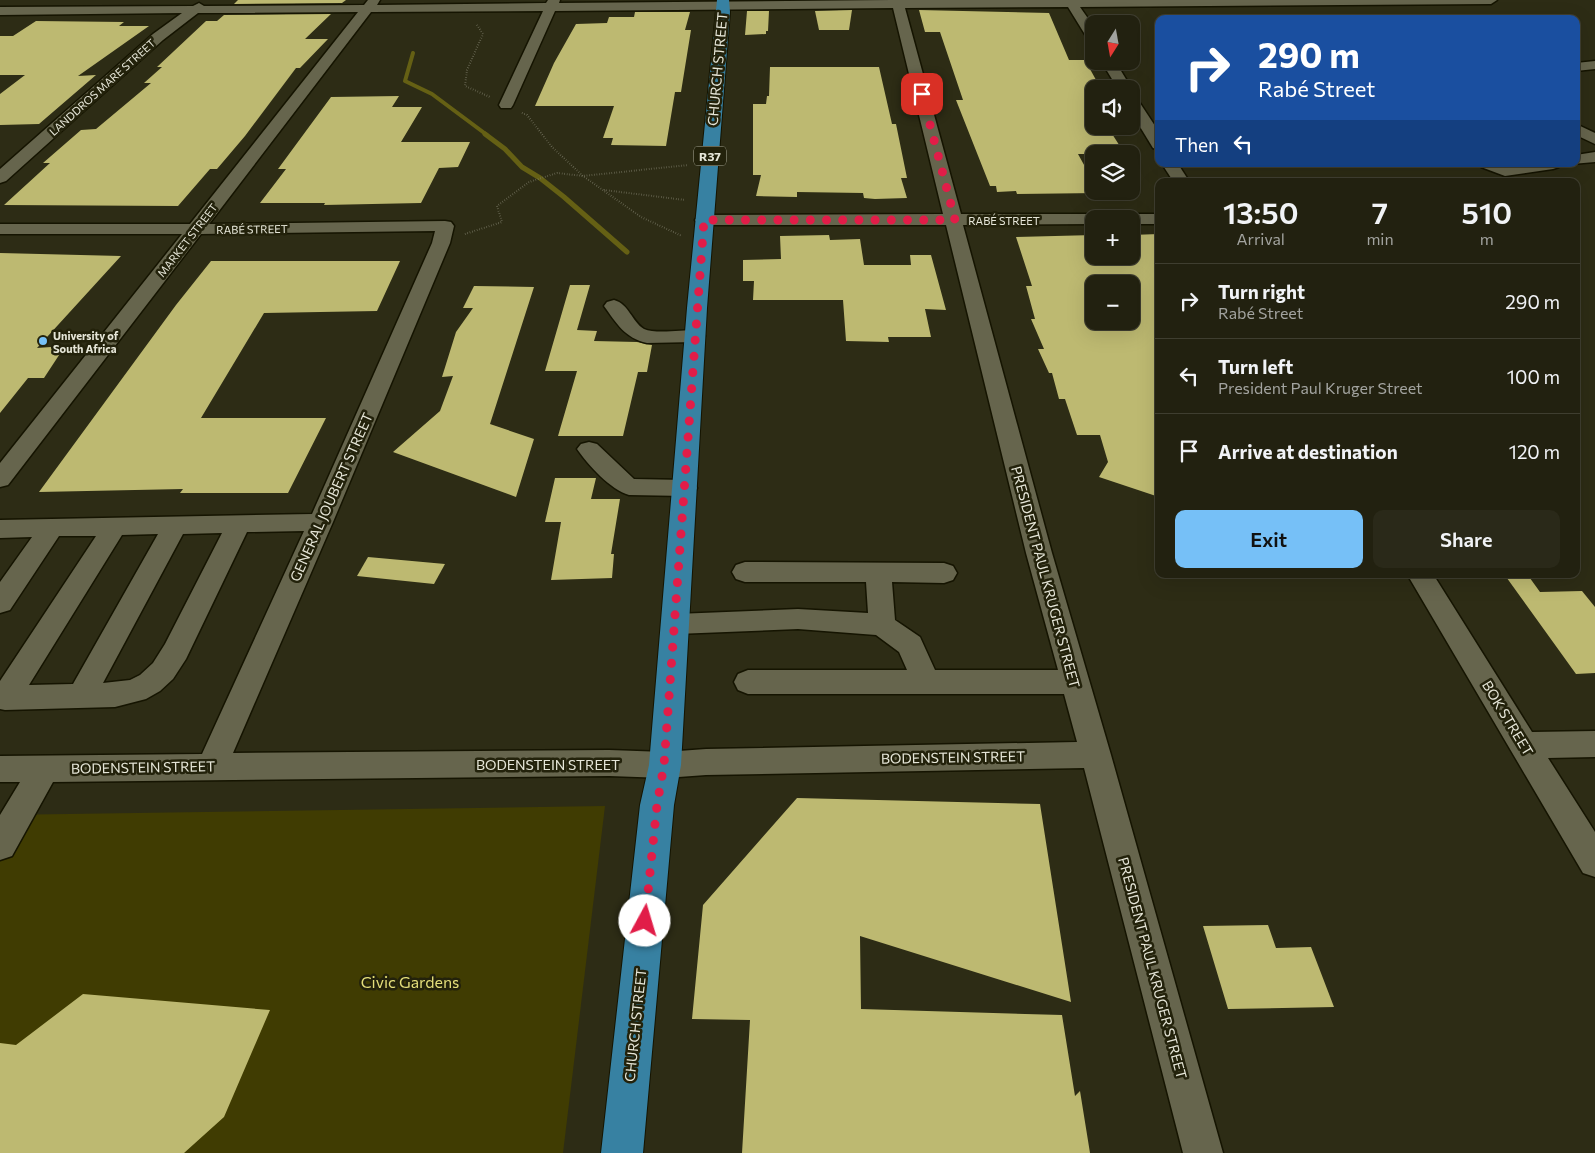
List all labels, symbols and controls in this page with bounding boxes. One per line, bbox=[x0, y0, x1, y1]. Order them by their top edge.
street label: CHURCH STREET bbox=[704, 11, 730, 127]
north arrow bbox=[1085, 15, 1140, 70]
map controls bbox=[1085, 15, 1140, 330]
text: 290 m bbox=[1258, 32, 1360, 75]
icon: right bbox=[1175, 35, 1240, 100]
street label: LANDDROS MARE STREET bbox=[46, 36, 158, 138]
pin bbox=[901, 73, 943, 115]
text: Rabé Street bbox=[1258, 75, 1375, 102]
icon: arrive bbox=[908, 80, 936, 108]
button: sound bbox=[1085, 80, 1140, 135]
icon: left bbox=[1229, 130, 1257, 158]
text: Then bbox=[1175, 133, 1219, 156]
button: layers bbox=[1085, 145, 1140, 200]
road number: R37 bbox=[694, 146, 726, 166]
text: 13:50 bbox=[1223, 193, 1298, 230]
text: 7 bbox=[1372, 193, 1388, 230]
text: 510 bbox=[1462, 193, 1512, 230]
street label: MARKET STREET bbox=[154, 201, 220, 279]
button: + bbox=[1085, 210, 1140, 265]
street label: RABÉ STREET bbox=[968, 213, 1040, 227]
street label: RABÉ STREET bbox=[216, 221, 288, 236]
text: Arrival bbox=[1236, 229, 1285, 248]
text: min bbox=[1366, 229, 1394, 248]
text: m bbox=[1480, 229, 1494, 248]
button: − bbox=[1085, 275, 1140, 330]
text: Turn right bbox=[1218, 280, 1305, 303]
icon: right bbox=[1175, 287, 1203, 315]
text: 290 m bbox=[1505, 290, 1560, 313]
text: Rabé Street bbox=[1218, 303, 1303, 322]
place label: University of South Africa bbox=[53, 329, 119, 355]
marker: University of South Africa bbox=[37, 335, 49, 347]
text: Turn left bbox=[1218, 355, 1293, 378]
icon: left bbox=[1175, 362, 1203, 390]
text: 100 m bbox=[1507, 365, 1560, 388]
text: President Paul Kruger Street bbox=[1218, 378, 1423, 397]
street label: GENERAL JOUBERT STREET bbox=[286, 410, 376, 584]
icon: arrive bbox=[1175, 437, 1203, 465]
text: Arrive at destination bbox=[1218, 440, 1398, 463]
text: 120 m bbox=[1509, 440, 1560, 463]
street label: PRESIDENT PAUL KRUGER STREET bbox=[1008, 464, 1084, 690]
button: Exit bbox=[1175, 510, 1363, 568]
button: Share bbox=[1373, 510, 1560, 568]
street label: BOK STREET bbox=[1479, 677, 1537, 759]
street label: BODENSTEIN STREET bbox=[881, 747, 1025, 767]
street label: BODENSTEIN STREET bbox=[476, 756, 620, 773]
street label: BODENSTEIN STREET bbox=[71, 757, 215, 777]
street label: PRESIDENT PAUL KRUGER STREET bbox=[1115, 855, 1191, 1081]
position arrow bbox=[618, 894, 670, 946]
street label: CHURCH STREET bbox=[621, 967, 649, 1083]
park label: Civic Gardens bbox=[361, 972, 459, 991]

